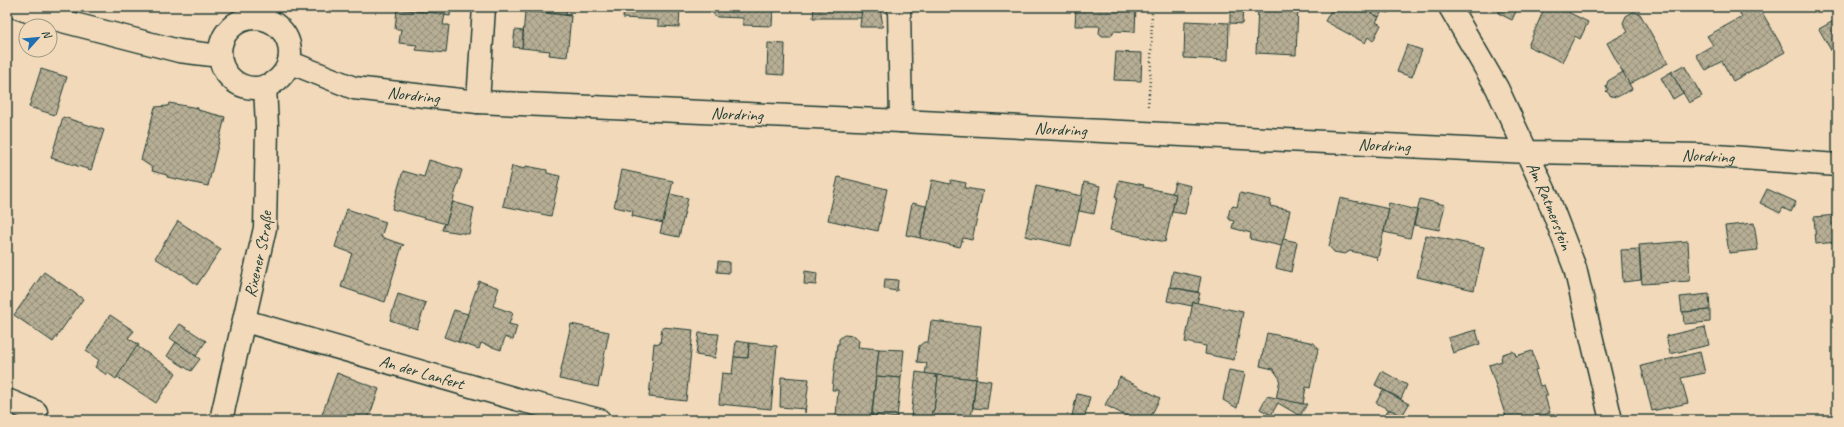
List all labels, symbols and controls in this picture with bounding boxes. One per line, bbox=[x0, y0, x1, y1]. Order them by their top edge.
north arrow bbox=[18, 18, 58, 58]
text: N bbox=[39, 27, 56, 42]
street label: Nordring bbox=[387, 82, 443, 109]
street label: Nordring bbox=[710, 102, 765, 126]
street label: Nordring bbox=[1034, 118, 1089, 141]
street label: Nordring bbox=[1358, 134, 1413, 157]
street label: Nordring bbox=[1682, 145, 1737, 168]
street label: Am Ratmerstein bbox=[1522, 159, 1578, 254]
street label: Rixener Straße bbox=[239, 210, 276, 299]
street label: An der Lanfert bbox=[377, 350, 468, 395]

